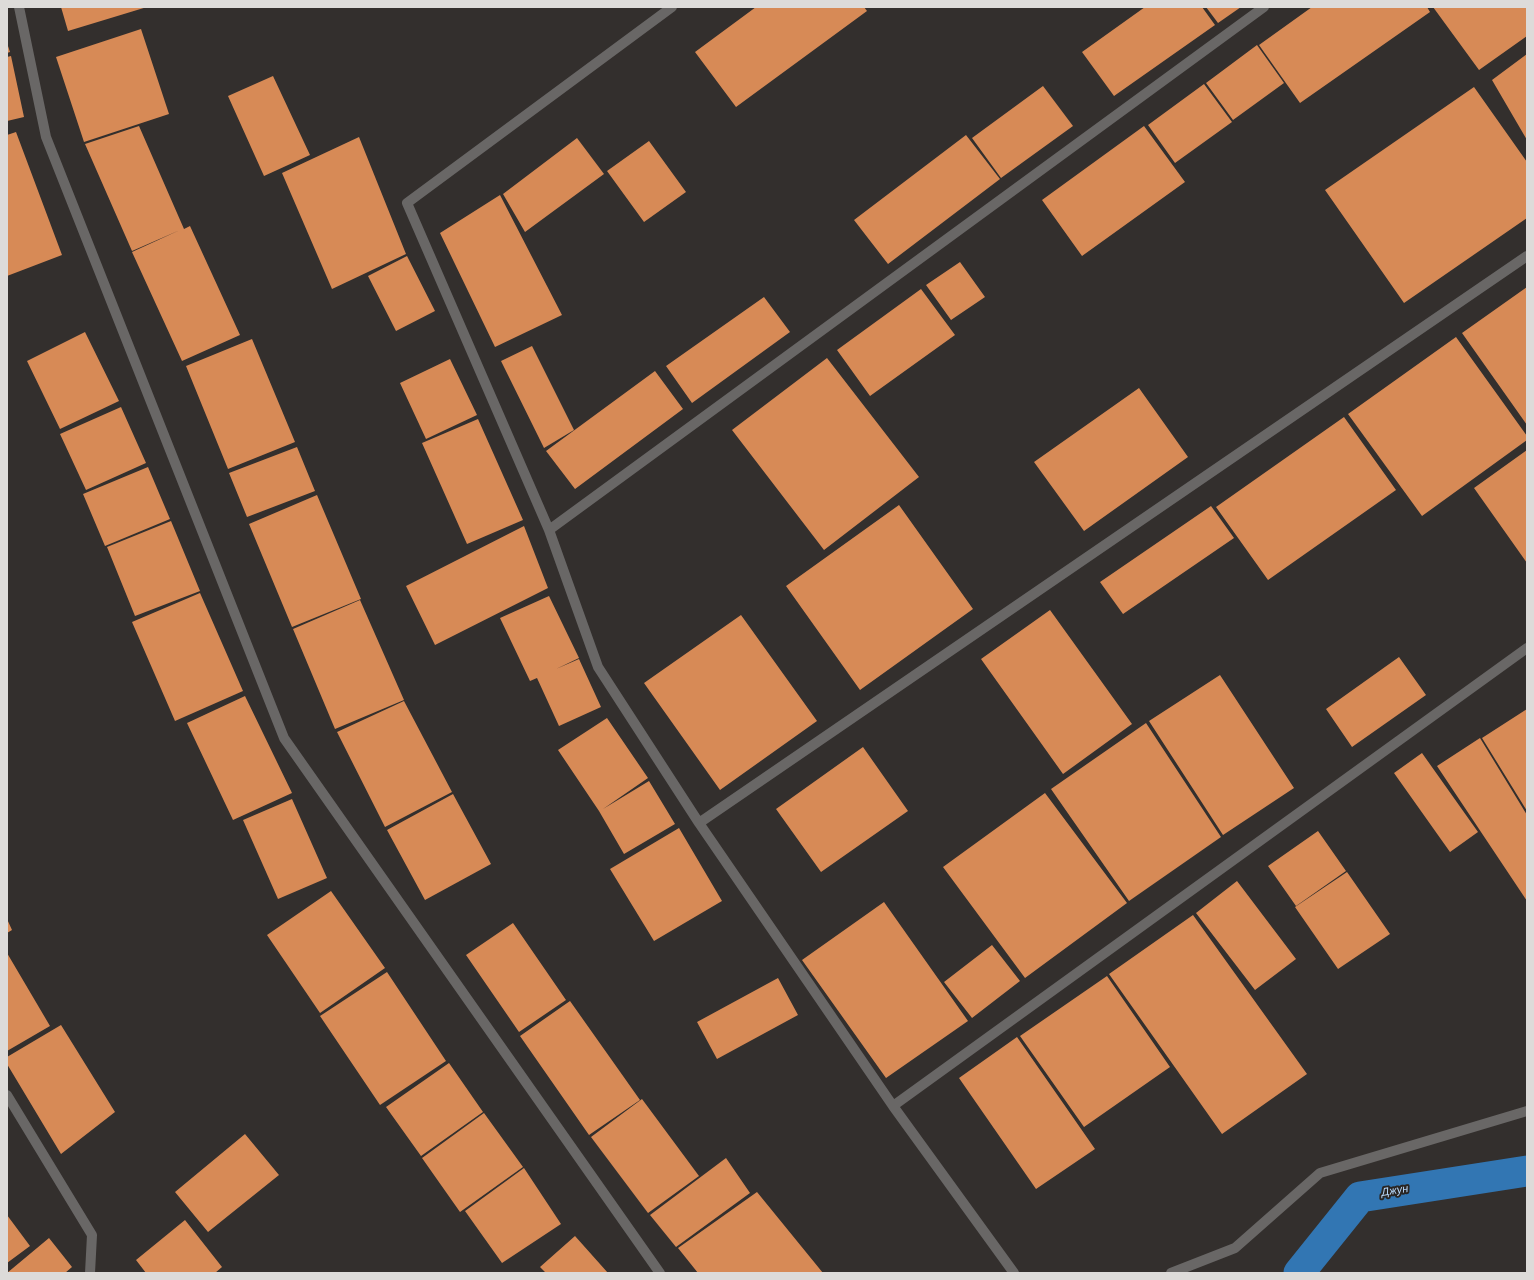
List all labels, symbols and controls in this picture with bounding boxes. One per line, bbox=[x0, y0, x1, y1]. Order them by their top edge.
water label: Джун bbox=[1381, 1182, 1409, 1200]

